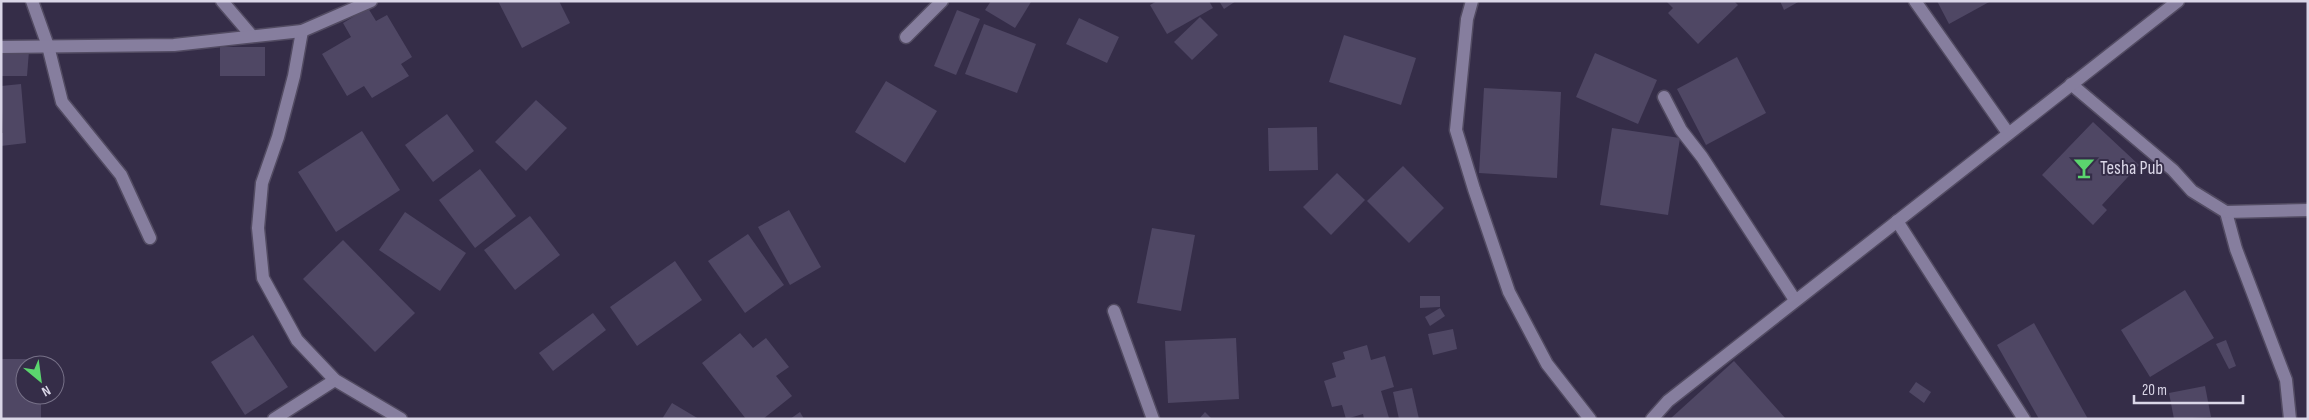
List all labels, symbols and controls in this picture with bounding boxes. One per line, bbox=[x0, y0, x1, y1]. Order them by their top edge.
bar icon: Tesha Pub bbox=[2071, 155, 2097, 181]
place label: Tesha Pub bbox=[2100, 157, 2163, 180]
north arrow bbox=[15, 355, 65, 405]
scale bar bbox=[2134, 372, 2243, 404]
text: 20 m bbox=[2142, 381, 2167, 400]
text: N bbox=[39, 382, 53, 400]

